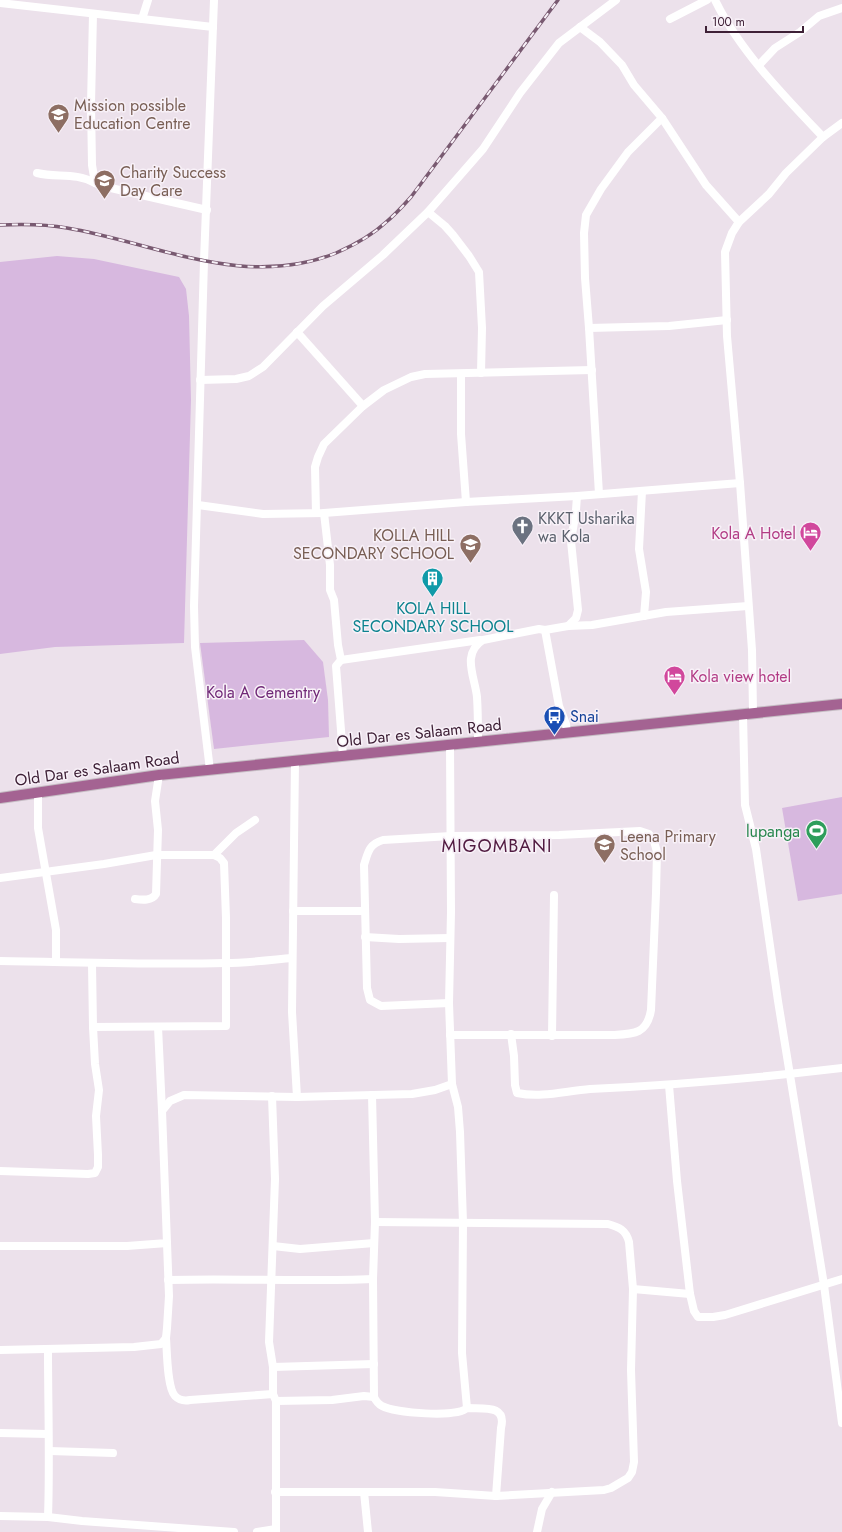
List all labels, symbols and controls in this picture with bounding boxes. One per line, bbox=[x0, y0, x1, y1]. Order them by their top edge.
scale bar bbox=[706, 8, 803, 34]
text: 100 m bbox=[712, 13, 745, 31]
place label: Mission possible Education Centre bbox=[74, 94, 191, 135]
school or university icon: Mission possible Education Centre bbox=[46, 101, 72, 134]
place label: Charity Success Day Care bbox=[120, 161, 226, 202]
school or university icon: Charity Success Day Care bbox=[92, 168, 118, 201]
place label: KKKT Usharika wa Kola bbox=[538, 507, 635, 548]
church icon: KKKT Usharika wa Kola bbox=[509, 514, 535, 547]
hotel icon: Kola A Hotel bbox=[798, 520, 824, 553]
place label: Kola A Hotel bbox=[711, 522, 796, 545]
place label: KOLLA HILL SECONDARY SCHOOL bbox=[293, 524, 455, 565]
school or university icon: KOLLA HILL SECONDARY SCHOOL bbox=[457, 531, 483, 564]
building icon: KOLA HILL SECONDARY SCHOOL bbox=[420, 565, 446, 598]
place label: KOLA HILL SECONDARY SCHOOL bbox=[353, 597, 514, 638]
hotel icon: Kola view hotel bbox=[662, 663, 688, 696]
place label: Kola view hotel bbox=[690, 665, 791, 688]
park label: Kola A Cementry bbox=[206, 681, 321, 704]
bus stop icon: Snai bbox=[542, 703, 568, 736]
place label: Snai bbox=[570, 705, 599, 728]
street label: Old Dar es Salaam Road bbox=[335, 713, 503, 753]
street label: Old Dar es Salaam Road bbox=[13, 746, 181, 792]
sports icon: lupanga bbox=[803, 818, 829, 851]
place label: lupanga bbox=[746, 820, 800, 843]
place label: Leena Primary School bbox=[620, 825, 717, 866]
school or university icon: Leena Primary School bbox=[592, 832, 618, 865]
district label: MIGOMBANI bbox=[442, 833, 552, 859]

